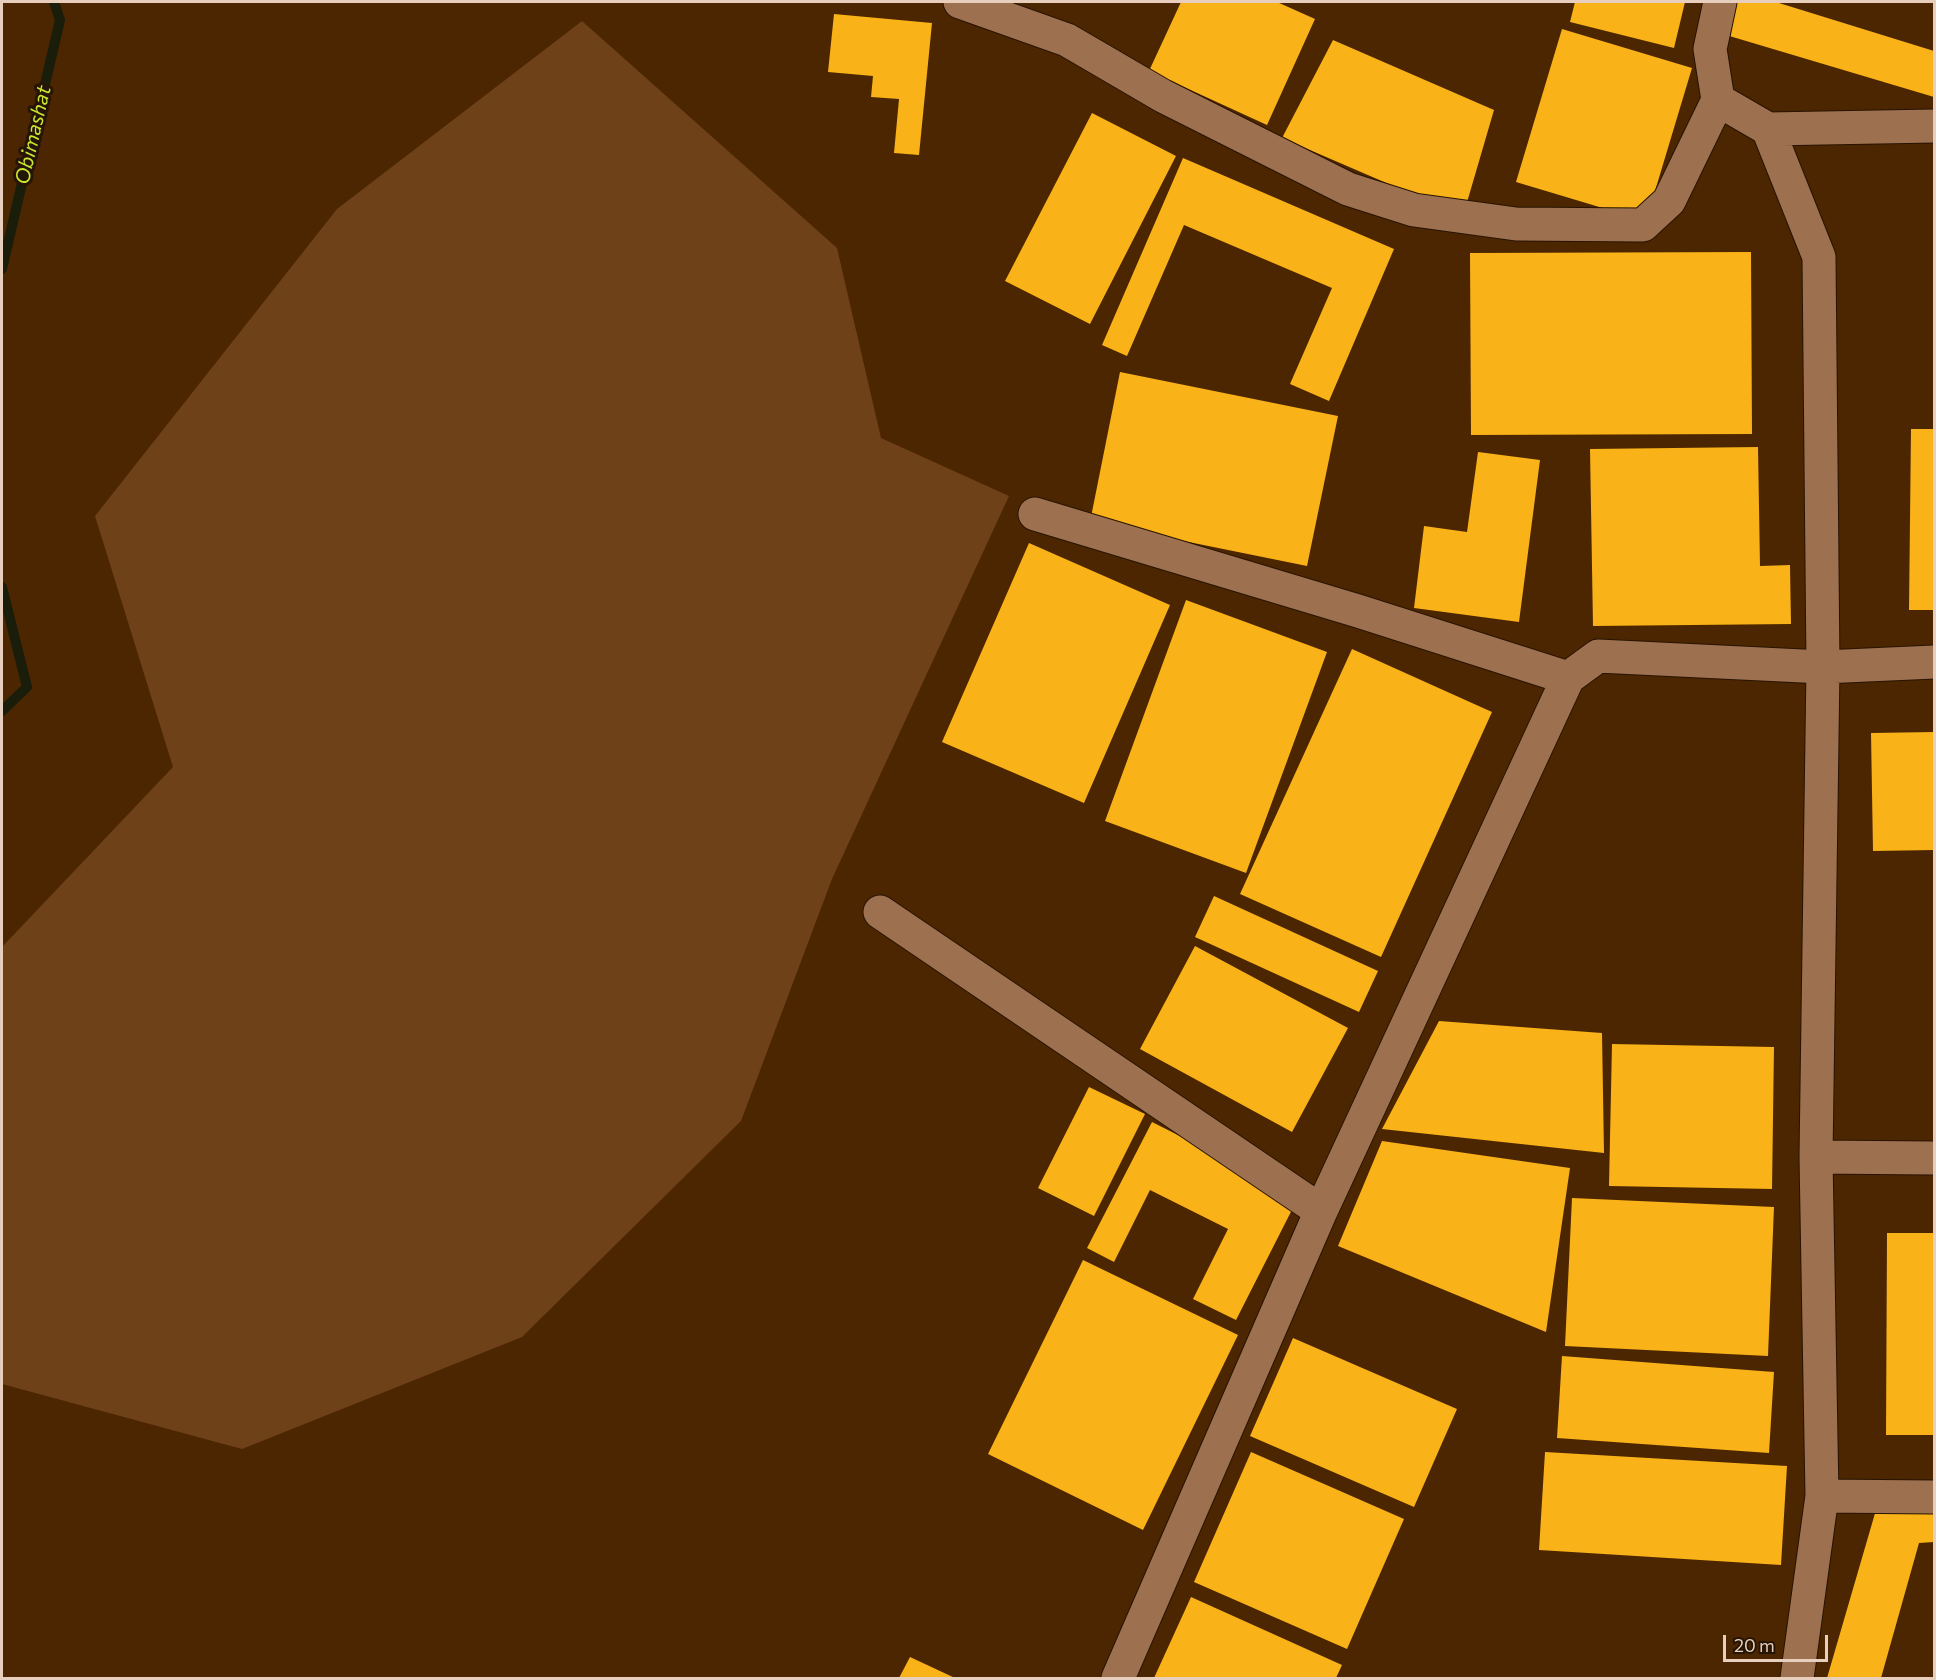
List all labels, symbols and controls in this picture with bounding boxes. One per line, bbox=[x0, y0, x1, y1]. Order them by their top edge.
water label: Obimashat bbox=[10, 83, 56, 187]
scale bar bbox=[1726, 1623, 1831, 1661]
text: 20 m bbox=[1734, 1634, 1775, 1656]

